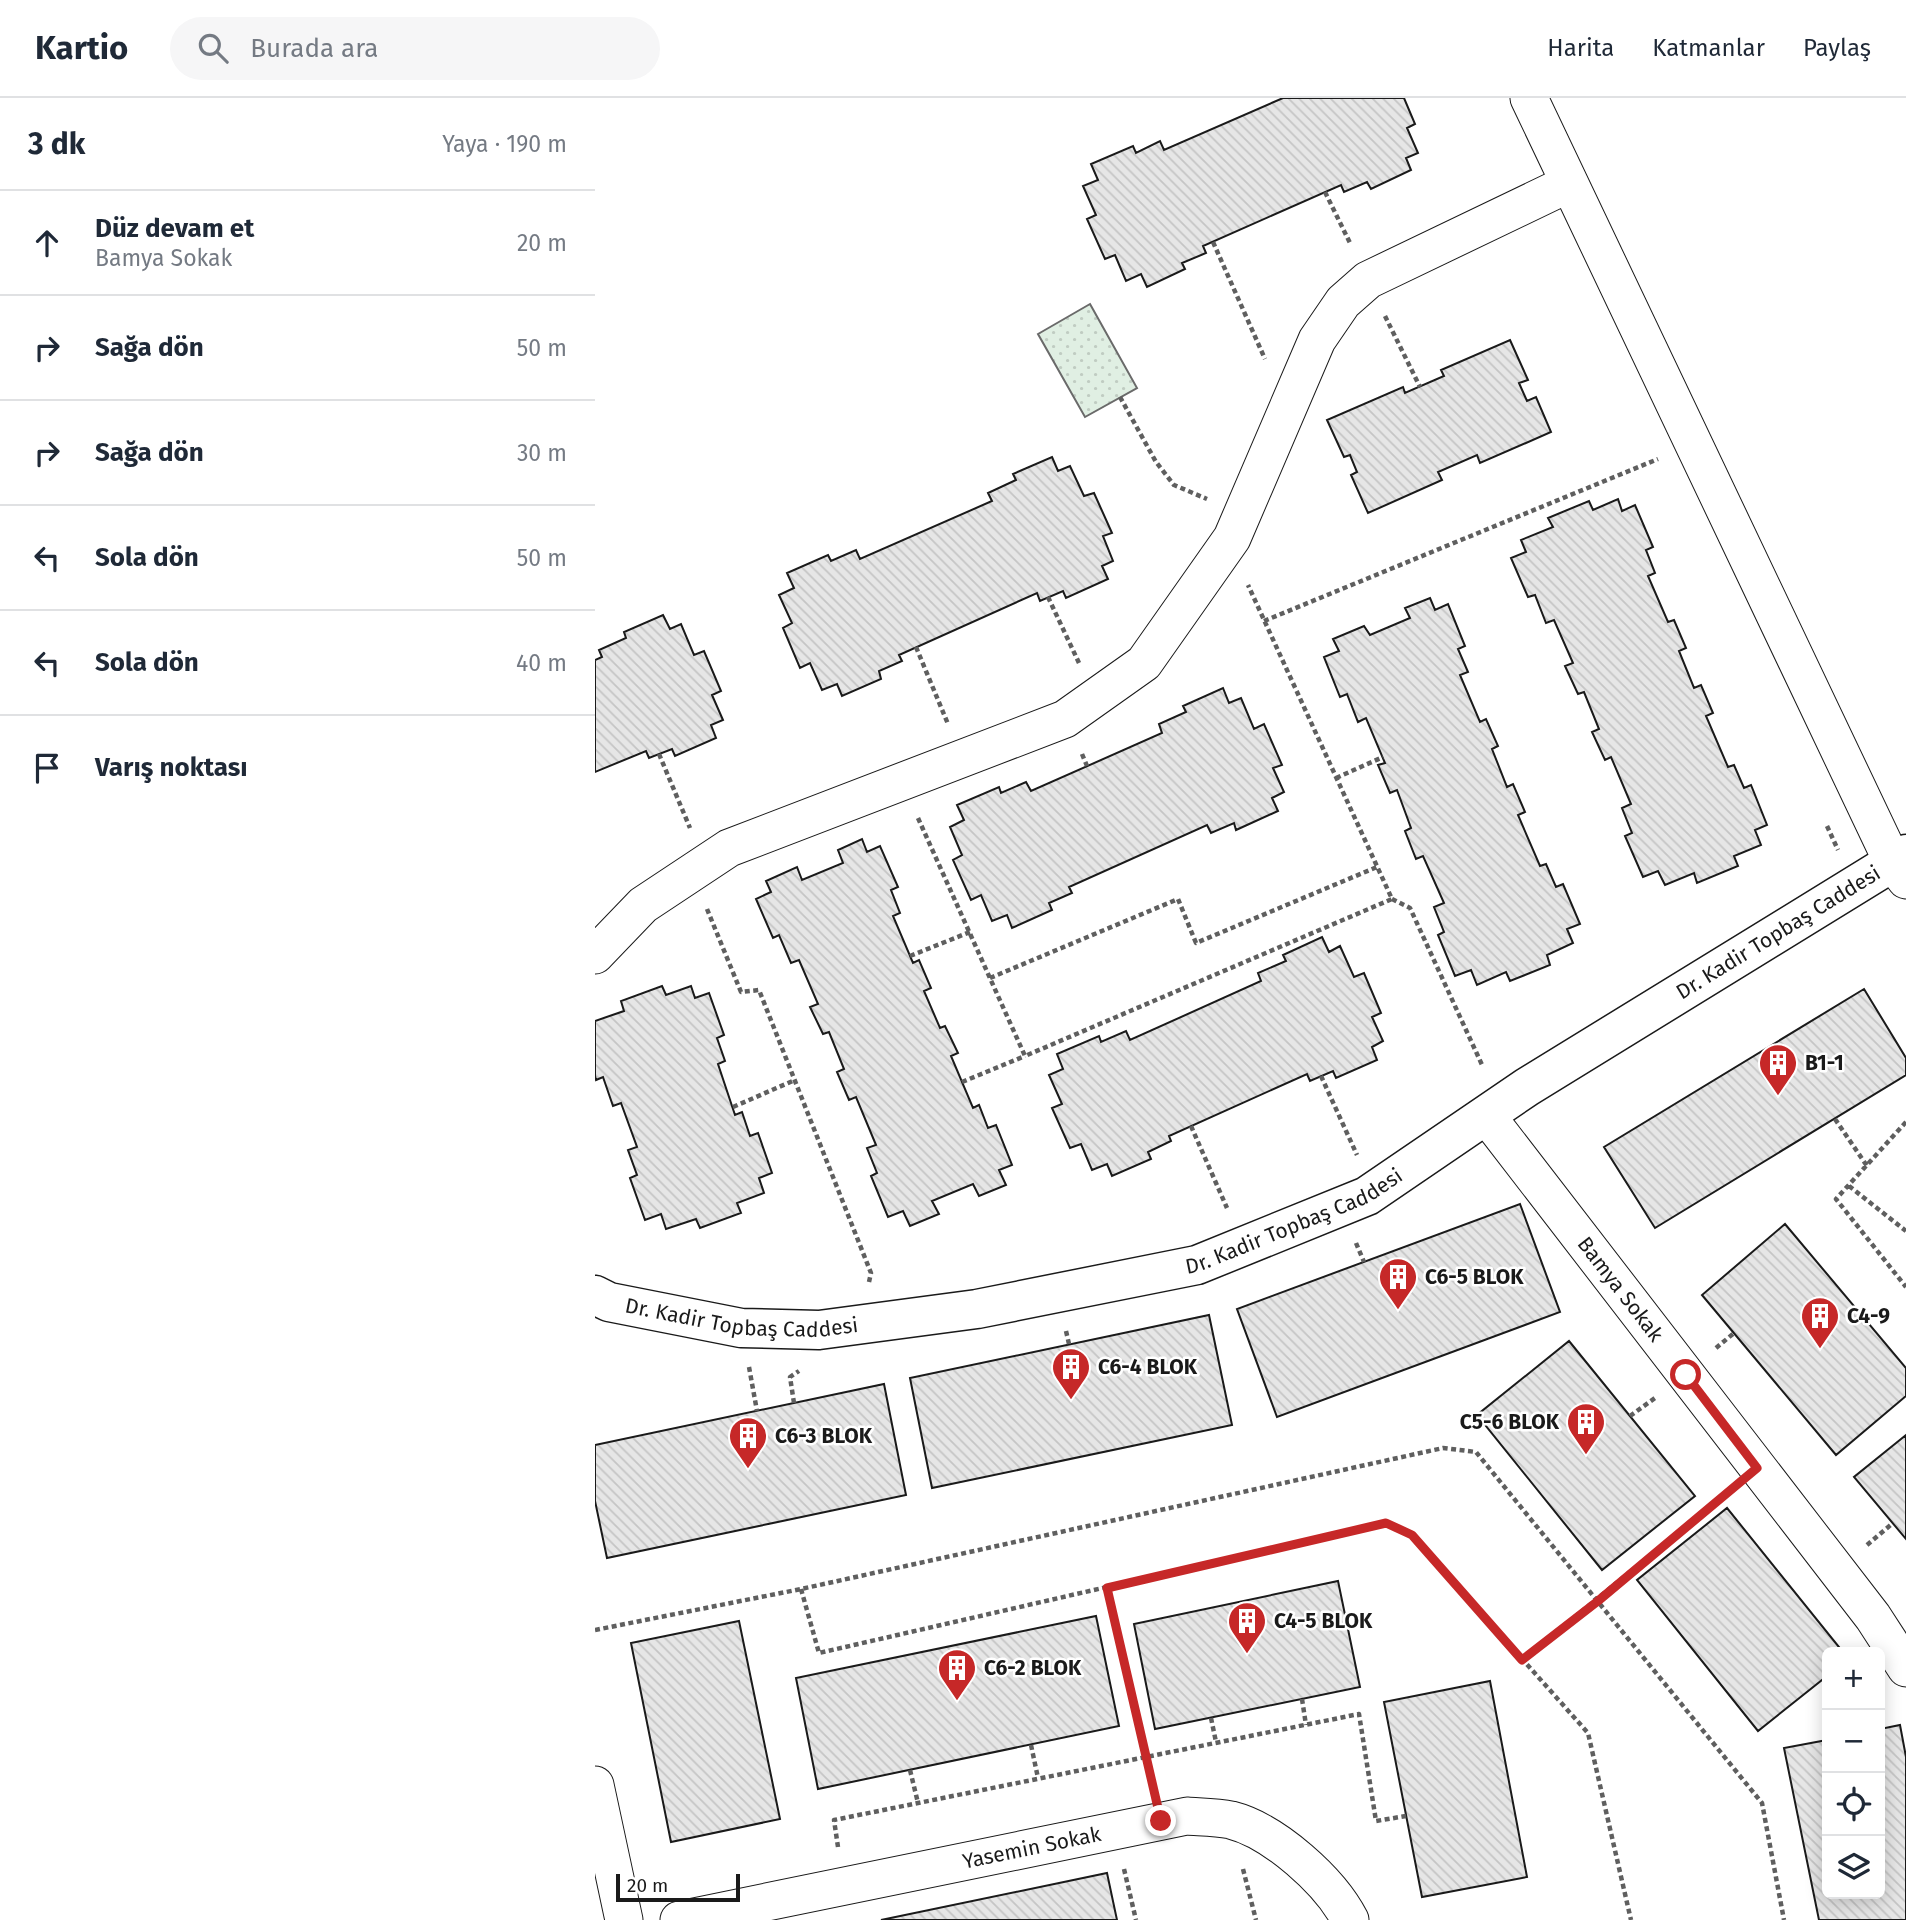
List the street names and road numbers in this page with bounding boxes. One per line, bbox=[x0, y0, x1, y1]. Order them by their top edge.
street label: Dr. Kadir Topbaş Caddesi bbox=[1671, 860, 1885, 1005]
street label: Dr. Kadir Topbaş Caddesi bbox=[1183, 1163, 1407, 1280]
street label: Bamya Sokak bbox=[1572, 1232, 1669, 1347]
street label: Dr. Kadir Topbaş Caddesi bbox=[623, 1292, 860, 1343]
street label: Yasemin Sokak bbox=[960, 1821, 1103, 1875]

